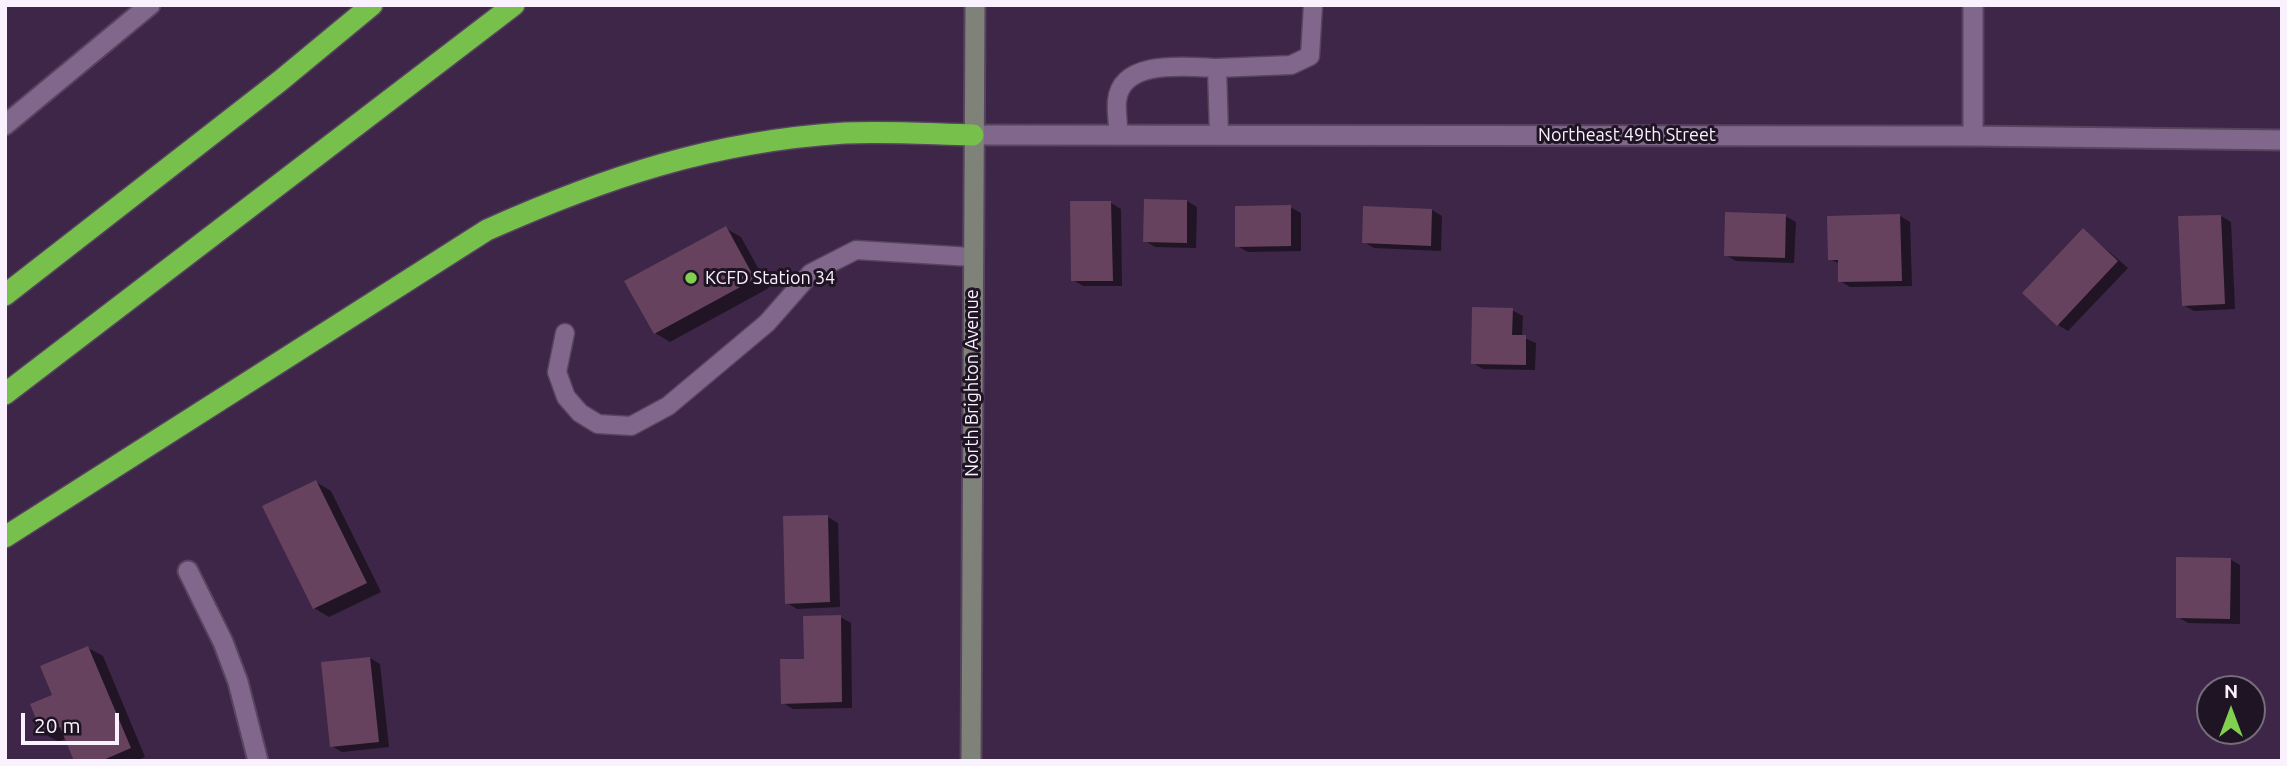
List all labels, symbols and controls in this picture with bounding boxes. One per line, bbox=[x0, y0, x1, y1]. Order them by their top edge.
street label: Northeast 49th Street bbox=[1538, 124, 1716, 146]
place label: KCFD Station 34 bbox=[705, 267, 835, 289]
marker: KCFD Station 34 bbox=[683, 270, 699, 286]
street label: North Brighton Avenue bbox=[961, 289, 983, 477]
north arrow bbox=[2196, 675, 2266, 745]
text: N bbox=[2224, 680, 2238, 702]
scale bar bbox=[24, 700, 122, 744]
text: 20 m bbox=[34, 713, 81, 737]

